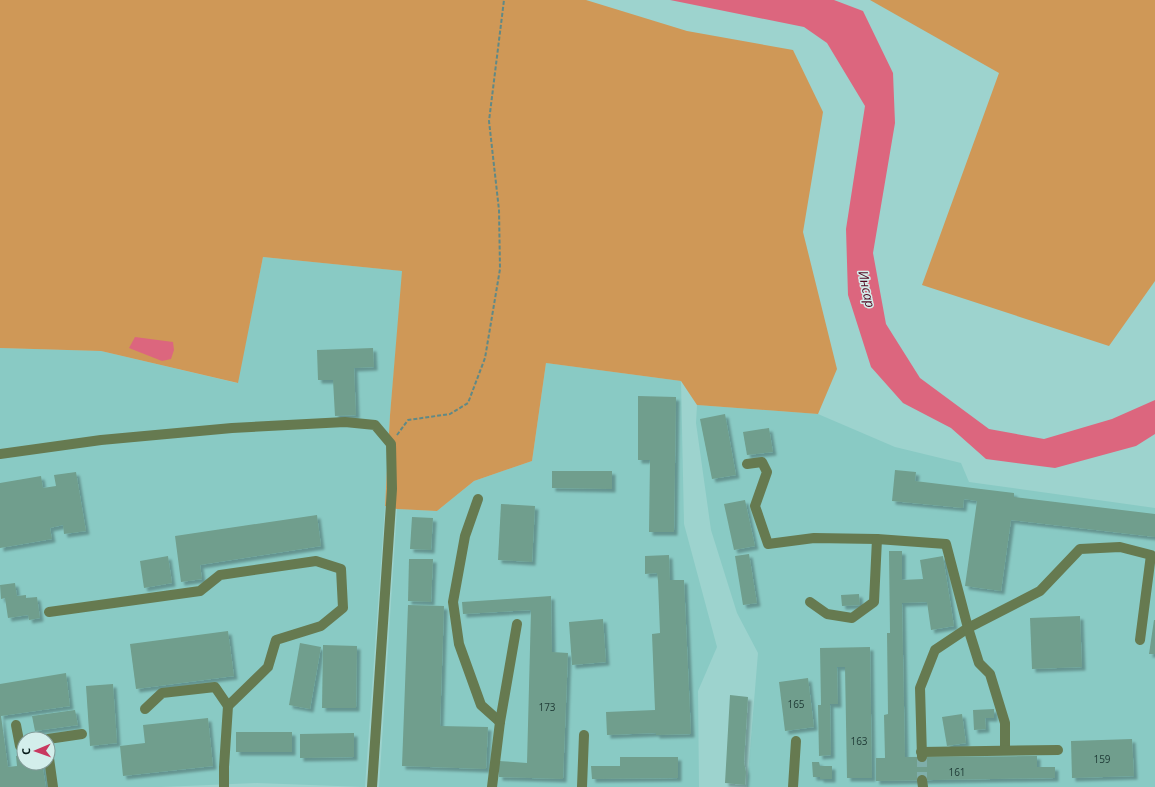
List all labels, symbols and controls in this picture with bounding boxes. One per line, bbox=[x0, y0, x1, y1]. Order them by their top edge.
water label: Инсар bbox=[854, 269, 880, 309]
house number: 165 bbox=[787, 697, 805, 711]
house number: 173 bbox=[538, 700, 556, 714]
north arrow bbox=[16, 731, 56, 771]
house number: 163 bbox=[850, 734, 868, 748]
text: С bbox=[18, 748, 33, 755]
house number: 159 bbox=[1093, 752, 1111, 766]
house number: 161 bbox=[948, 765, 966, 779]

